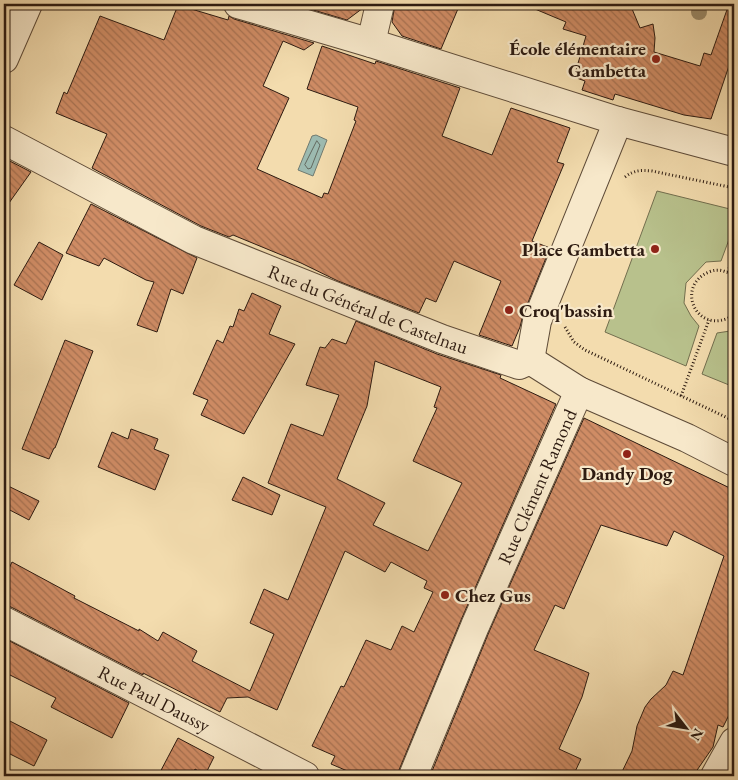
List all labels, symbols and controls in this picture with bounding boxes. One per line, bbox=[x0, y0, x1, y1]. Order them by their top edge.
place label: École élémentaire Gambetta bbox=[509, 36, 647, 83]
marker: École élémentaire Gambetta bbox=[650, 53, 662, 65]
place label: Place Gambetta bbox=[522, 237, 646, 262]
marker: Place Gambetta bbox=[649, 243, 661, 255]
street label: Rue du Général de Castelnau bbox=[264, 258, 471, 359]
place label: Croq'bassin bbox=[519, 298, 613, 323]
marker: Croq'bassin bbox=[503, 304, 515, 316]
street label: Rue Clément Ramond bbox=[491, 404, 582, 568]
marker: Dandy Dog bbox=[621, 448, 633, 460]
place label: Dandy Dog bbox=[581, 461, 673, 486]
place label: Chez Gus bbox=[455, 583, 531, 608]
marker: Chez Gus bbox=[439, 589, 451, 601]
street label: Rue Paul Daussy bbox=[94, 659, 215, 738]
north arrow bbox=[660, 702, 710, 752]
text: N bbox=[686, 725, 708, 745]

